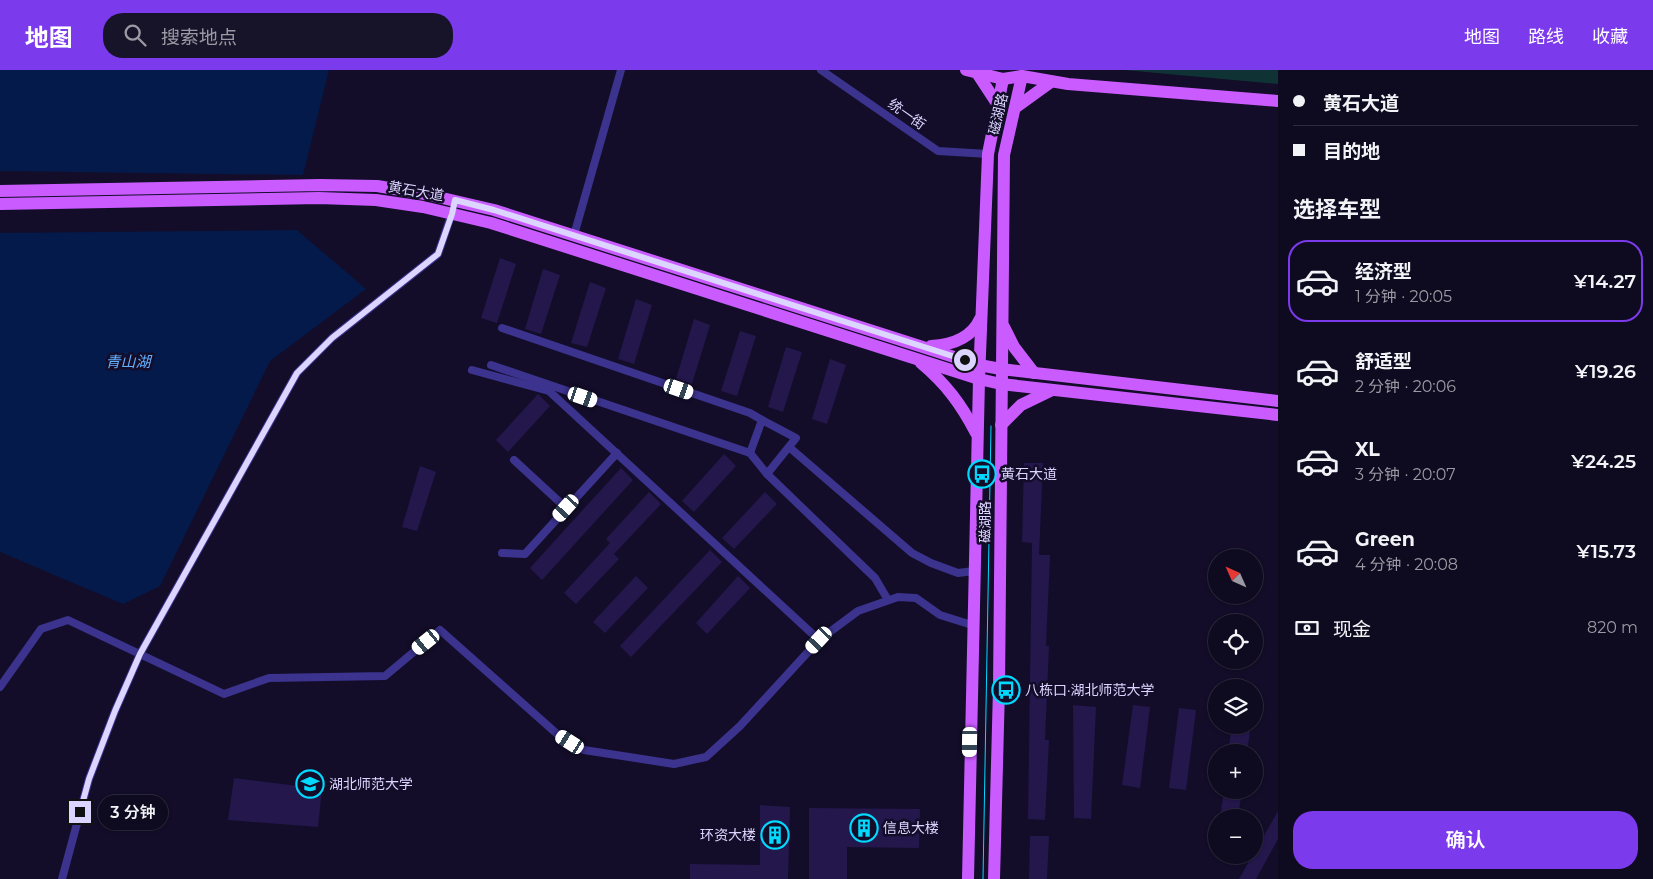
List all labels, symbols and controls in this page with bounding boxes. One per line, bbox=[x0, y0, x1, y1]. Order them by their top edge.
search box bbox=[103, 13, 453, 58]
icon: search bbox=[121, 21, 149, 49]
text: 地图 bbox=[25, 23, 73, 52]
text: 搜索地点 bbox=[161, 26, 237, 49]
text: 地图 bbox=[1464, 26, 1500, 48]
text: 路线 bbox=[1528, 26, 1564, 48]
text: 收藏 bbox=[1592, 26, 1628, 48]
street label: 磁湖路 bbox=[985, 92, 1011, 136]
text: 黄石大道 bbox=[1323, 92, 1399, 115]
street label: 统一街 bbox=[885, 95, 929, 133]
text: 目的地 bbox=[1323, 140, 1380, 163]
street label: 黄石大道 bbox=[387, 177, 445, 205]
text: 选择车型 bbox=[1293, 196, 1381, 223]
icon: car bbox=[1295, 259, 1340, 304]
text: 经济型 bbox=[1355, 260, 1412, 283]
text: ¥14.27 bbox=[1574, 270, 1636, 293]
text: 1 分钟 · 20:05 bbox=[1355, 287, 1452, 306]
route start bbox=[954, 349, 976, 371]
icon: car bbox=[1295, 349, 1340, 394]
text: 舒适型 bbox=[1355, 350, 1412, 373]
water label: 青山湖 bbox=[105, 352, 152, 371]
text: ¥19.26 bbox=[1575, 360, 1636, 383]
car bbox=[662, 377, 695, 401]
text: 2 分钟 · 20:06 bbox=[1355, 377, 1456, 396]
car bbox=[566, 385, 599, 409]
text: XL bbox=[1355, 438, 1380, 461]
icon: car bbox=[1295, 439, 1340, 484]
text: ¥24.25 bbox=[1571, 450, 1636, 473]
bus stop icon: 黄石大道 bbox=[967, 459, 997, 489]
place label: 黄石大道 bbox=[1001, 465, 1057, 483]
text: 3 分钟 · 20:07 bbox=[1355, 465, 1456, 484]
car bbox=[550, 492, 581, 524]
street label: 磁湖路 bbox=[976, 501, 994, 543]
text: Green bbox=[1355, 528, 1415, 551]
icon: car bbox=[1295, 529, 1340, 574]
text: ¥15.73 bbox=[1577, 540, 1636, 563]
north arrow bbox=[1208, 549, 1262, 604]
map controls bbox=[1208, 549, 1263, 864]
text: 4 分钟 · 20:08 bbox=[1355, 555, 1458, 574]
button: locate bbox=[1208, 614, 1263, 669]
icon: cash bbox=[1293, 614, 1321, 642]
text: 现金 bbox=[1333, 618, 1371, 641]
text: 820 m bbox=[1587, 618, 1638, 637]
car bbox=[803, 624, 834, 656]
car bbox=[409, 627, 442, 657]
bus stop icon: 八栋口·湖北师范大学 bbox=[991, 675, 1021, 705]
button: layers bbox=[1208, 679, 1263, 734]
place label: 八栋口·湖北师范大学 bbox=[1025, 681, 1155, 699]
car bbox=[962, 727, 977, 757]
car bbox=[553, 728, 586, 756]
button: + bbox=[1208, 744, 1263, 799]
school or university icon: 湖北师范大学 bbox=[295, 769, 325, 799]
place label: 湖北师范大学 bbox=[329, 775, 413, 793]
callout: 3 分钟 bbox=[98, 794, 168, 830]
route end bbox=[69, 801, 91, 823]
text: 3 分钟 bbox=[110, 803, 156, 822]
button: − bbox=[1208, 809, 1263, 864]
button: 确认 bbox=[1293, 811, 1638, 869]
building icon: 信息大楼 bbox=[849, 813, 879, 843]
place label: 信息大楼 bbox=[883, 819, 939, 837]
building icon: 环资大楼 bbox=[760, 820, 790, 850]
place label: 环资大楼 bbox=[700, 826, 756, 844]

